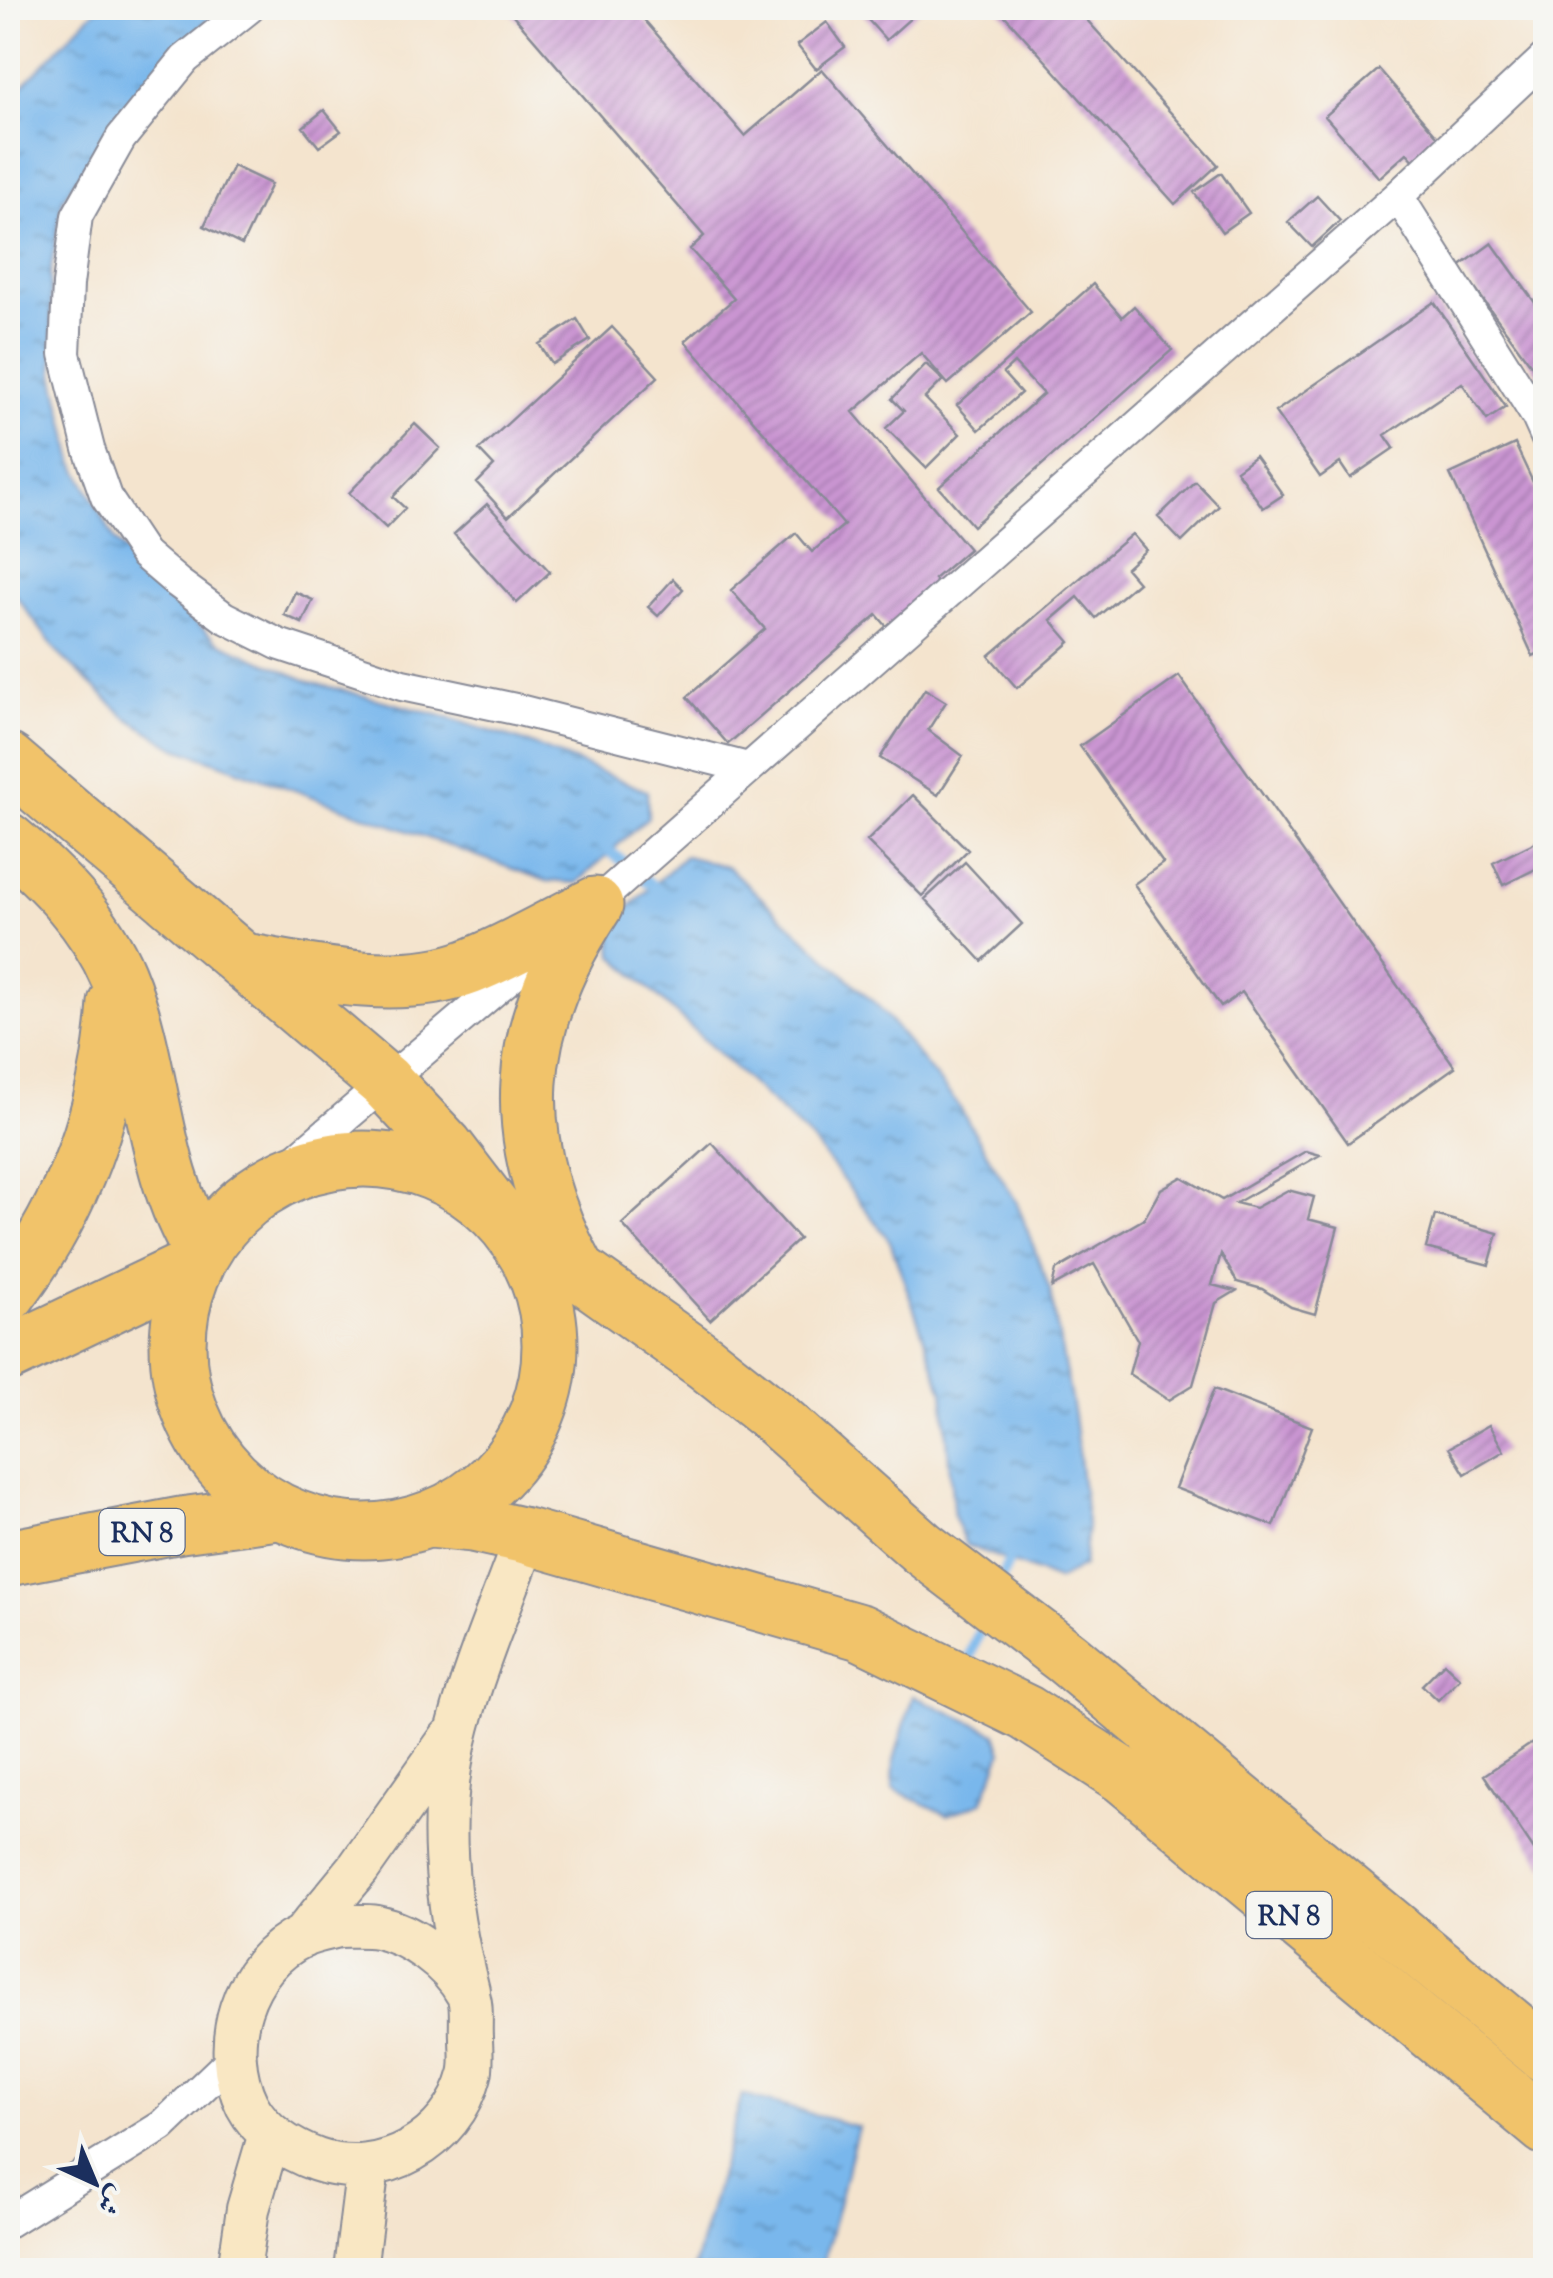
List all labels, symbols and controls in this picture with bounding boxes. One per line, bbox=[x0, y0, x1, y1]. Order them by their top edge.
road number: RN 8 bbox=[100, 1509, 184, 1555]
road number: RN 8 bbox=[1246, 1892, 1332, 1938]
north arrow bbox=[45, 2133, 145, 2233]
text: ش bbox=[86, 2175, 134, 2223]

